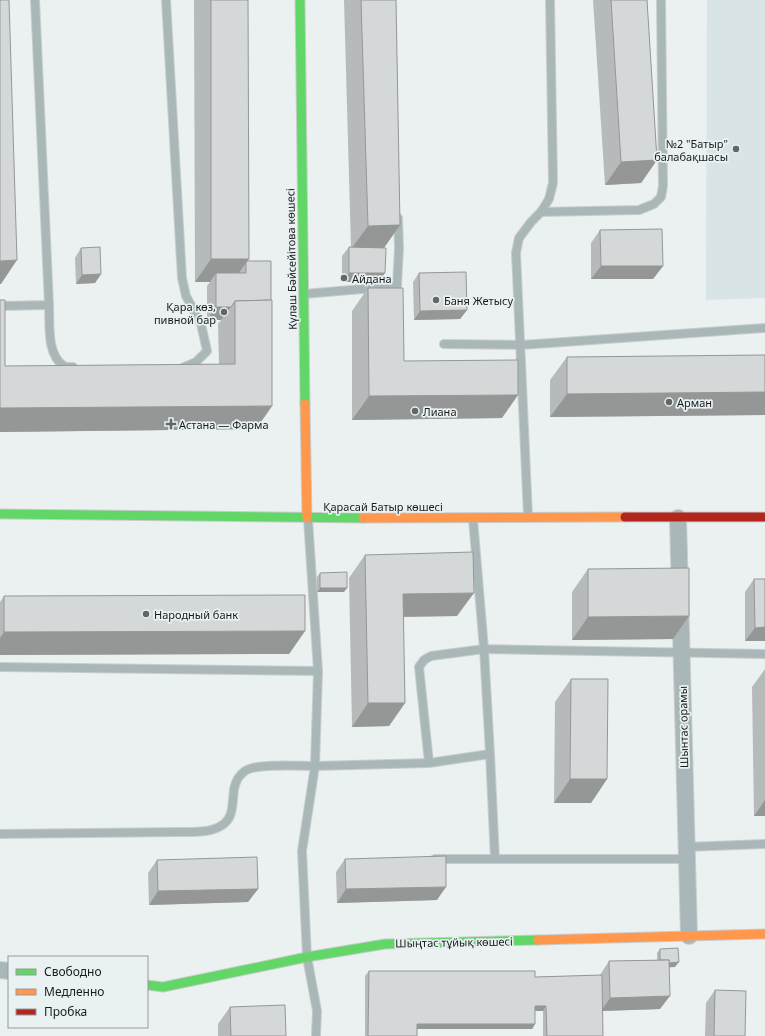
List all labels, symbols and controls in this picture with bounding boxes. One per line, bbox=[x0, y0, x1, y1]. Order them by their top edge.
place label: №2 "Батыр" балабақшасы bbox=[654, 136, 728, 164]
marker: №2 "Батыр" балабақшасы bbox=[731, 144, 741, 154]
street label: Күләш Бәйсейітова көшесі bbox=[282, 188, 300, 330]
place label: Айдана bbox=[352, 271, 392, 286]
marker: Айдана bbox=[339, 273, 349, 283]
place label: Баня Жетысу bbox=[444, 293, 513, 308]
marker: Баня Жетысу bbox=[431, 295, 441, 305]
place label: Қара көз, пивной бар bbox=[154, 299, 216, 327]
marker: Қара көз, пивной бар bbox=[219, 307, 229, 317]
place label: Арман bbox=[677, 395, 712, 410]
marker: Арман bbox=[664, 397, 674, 407]
place label: Лиана bbox=[423, 404, 457, 419]
marker: Лиана bbox=[410, 406, 420, 416]
place label: Астана — Фарма bbox=[179, 417, 269, 432]
marker: Астана — Фарма bbox=[166, 419, 176, 429]
street label: Қарасай Батыр көшесі bbox=[323, 499, 443, 514]
place label: Народный банк bbox=[154, 607, 238, 622]
marker: Народный банк bbox=[141, 609, 151, 619]
street label: Шынтас орамы bbox=[675, 686, 691, 768]
street label: Шыңтас тұйық көшесі bbox=[395, 933, 513, 951]
legend bbox=[8, 956, 148, 1028]
text: Свободно bbox=[44, 963, 102, 980]
text: Медленно bbox=[44, 983, 104, 1000]
text: Пробка bbox=[44, 1003, 87, 1020]

